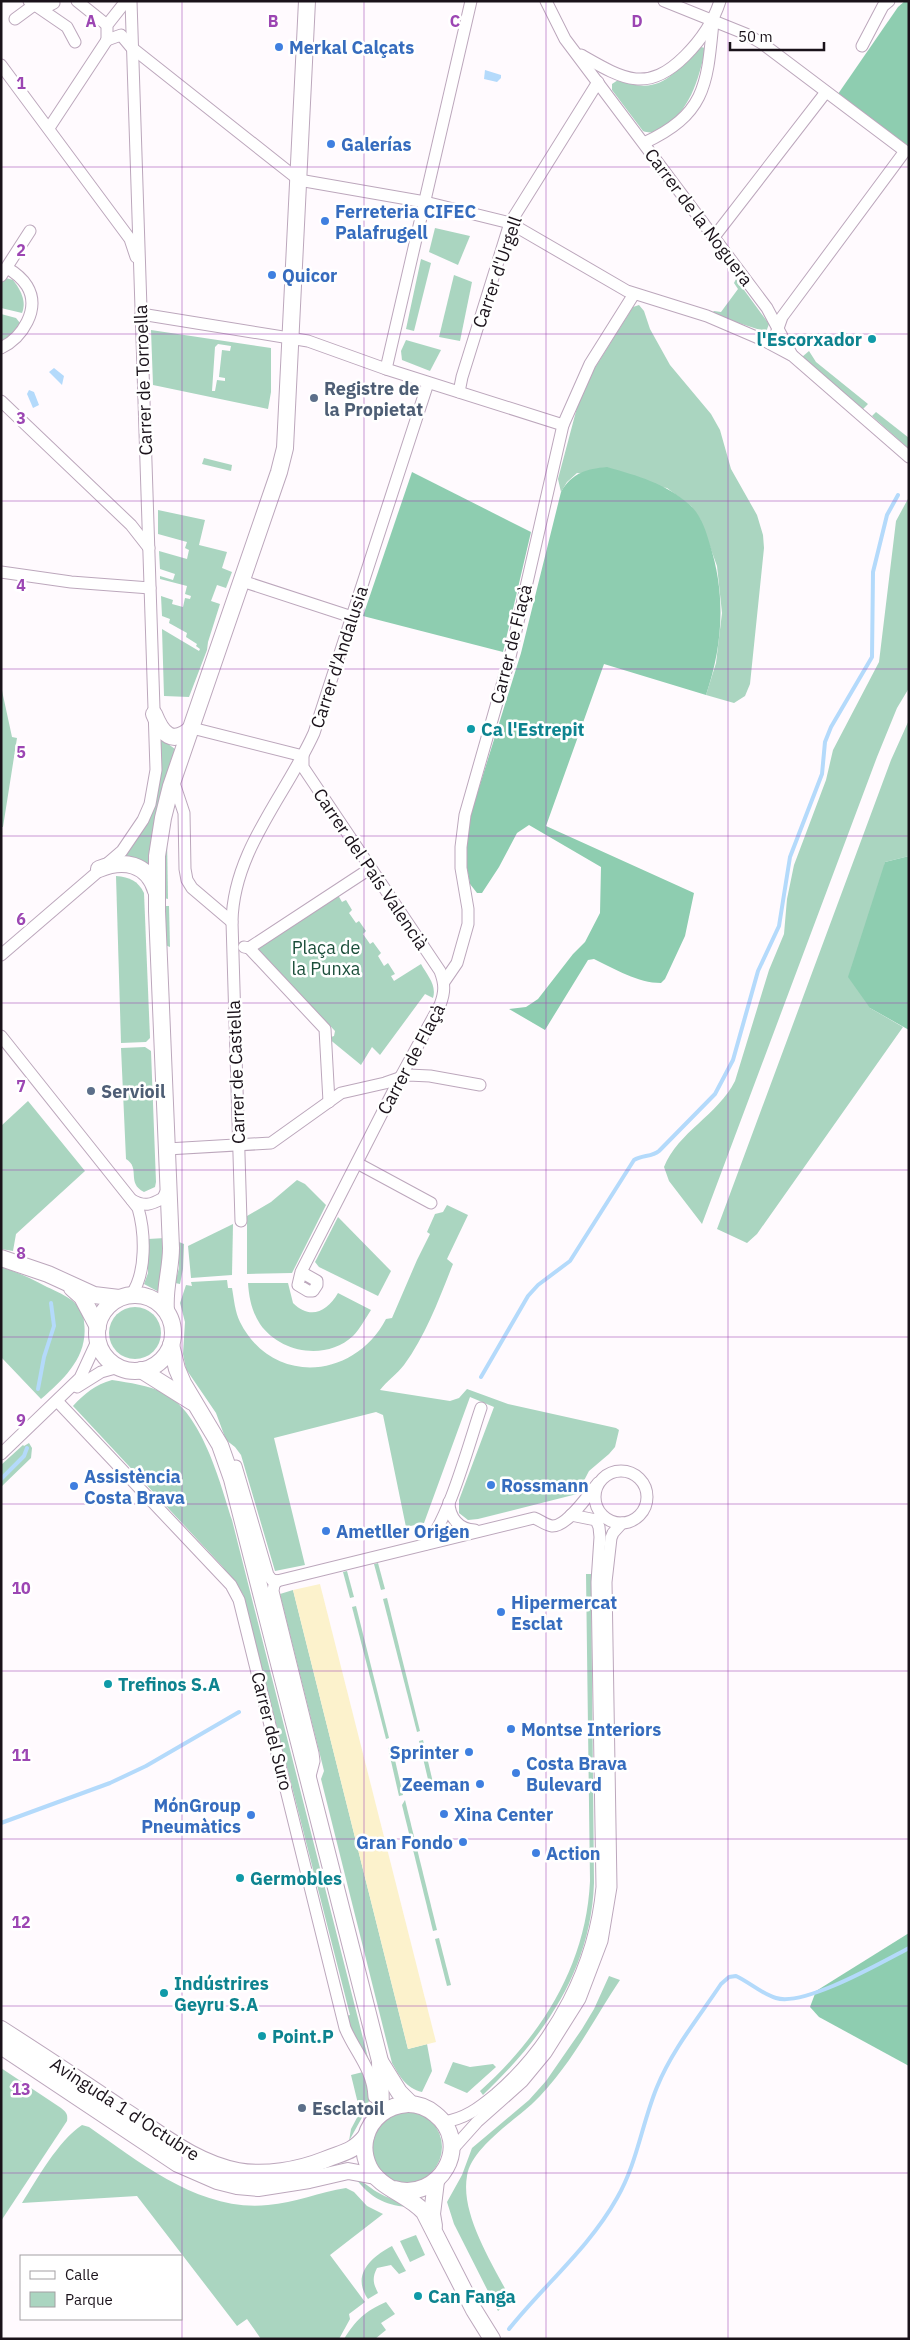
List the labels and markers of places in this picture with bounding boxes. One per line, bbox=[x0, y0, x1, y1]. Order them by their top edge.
place label: Merkal Calçats bbox=[289, 36, 414, 59]
marker: Merkal Calçats bbox=[273, 41, 285, 53]
place label: Galerías bbox=[341, 133, 412, 156]
marker: Galerías bbox=[325, 138, 337, 150]
place label: Ferreteria CIFEC Palafrugell bbox=[335, 200, 476, 244]
marker: Ferreteria CIFEC Palafrugell bbox=[319, 215, 331, 227]
place label: Quicor bbox=[282, 264, 337, 287]
marker: Quicor bbox=[266, 269, 278, 281]
place label: l'Escorxador bbox=[756, 328, 862, 351]
marker: l'Escorxador bbox=[866, 333, 878, 345]
place label: Registre de la Propietat bbox=[324, 377, 423, 421]
marker: Registre de la Propietat bbox=[308, 392, 320, 404]
place label: Ca l'Estrepit bbox=[481, 718, 585, 741]
marker: Ca l'Estrepit bbox=[465, 723, 477, 735]
place label: Servioil bbox=[101, 1080, 166, 1103]
marker: Servioil bbox=[85, 1085, 97, 1097]
place label: Assistència Costa Brava bbox=[84, 1465, 185, 1509]
place label: Rossmann bbox=[501, 1474, 589, 1497]
marker: Rossmann bbox=[485, 1479, 497, 1491]
marker: Assistència Costa Brava bbox=[68, 1480, 80, 1492]
place label: Ametller Origen bbox=[336, 1520, 470, 1543]
marker: Ametller Origen bbox=[320, 1525, 332, 1537]
place label: Hipermercat Esclat bbox=[511, 1591, 617, 1635]
marker: Hipermercat Esclat bbox=[495, 1606, 507, 1618]
place label: Trefinos S.A bbox=[118, 1673, 220, 1696]
marker: Trefinos S.A bbox=[102, 1678, 114, 1690]
place label: Montse Interiors bbox=[521, 1718, 661, 1741]
marker: Montse Interiors bbox=[505, 1723, 517, 1735]
place label: Sprinter bbox=[389, 1741, 459, 1764]
marker: Sprinter bbox=[463, 1746, 475, 1758]
place label: Costa Brava Bulevard bbox=[526, 1752, 627, 1796]
marker: Costa Brava Bulevard bbox=[510, 1767, 522, 1779]
place label: Zeeman bbox=[402, 1773, 470, 1796]
marker: Zeeman bbox=[474, 1778, 486, 1790]
place label: MónGroup Pneumàtics bbox=[141, 1794, 241, 1838]
place label: Xina Center bbox=[454, 1803, 553, 1826]
marker: Xina Center bbox=[438, 1808, 450, 1820]
marker: MónGroup Pneumàtics bbox=[245, 1809, 257, 1821]
place label: Gran Fondo bbox=[356, 1831, 453, 1854]
marker: Gran Fondo bbox=[457, 1836, 469, 1848]
place label: Action bbox=[546, 1842, 601, 1865]
marker: Action bbox=[530, 1847, 542, 1859]
place label: Germobles bbox=[250, 1867, 342, 1890]
marker: Germobles bbox=[234, 1872, 246, 1884]
place label: Indústrires Geyru S.A bbox=[174, 1972, 269, 2016]
marker: Indústrires Geyru S.A bbox=[158, 1987, 170, 1999]
place label: Point.P bbox=[272, 2025, 334, 2048]
marker: Point.P bbox=[256, 2030, 268, 2042]
place label: Esclatoil bbox=[312, 2097, 385, 2120]
marker: Esclatoil bbox=[296, 2102, 308, 2114]
place label: Can Fanga bbox=[428, 2285, 516, 2308]
marker: Can Fanga bbox=[412, 2290, 424, 2302]

